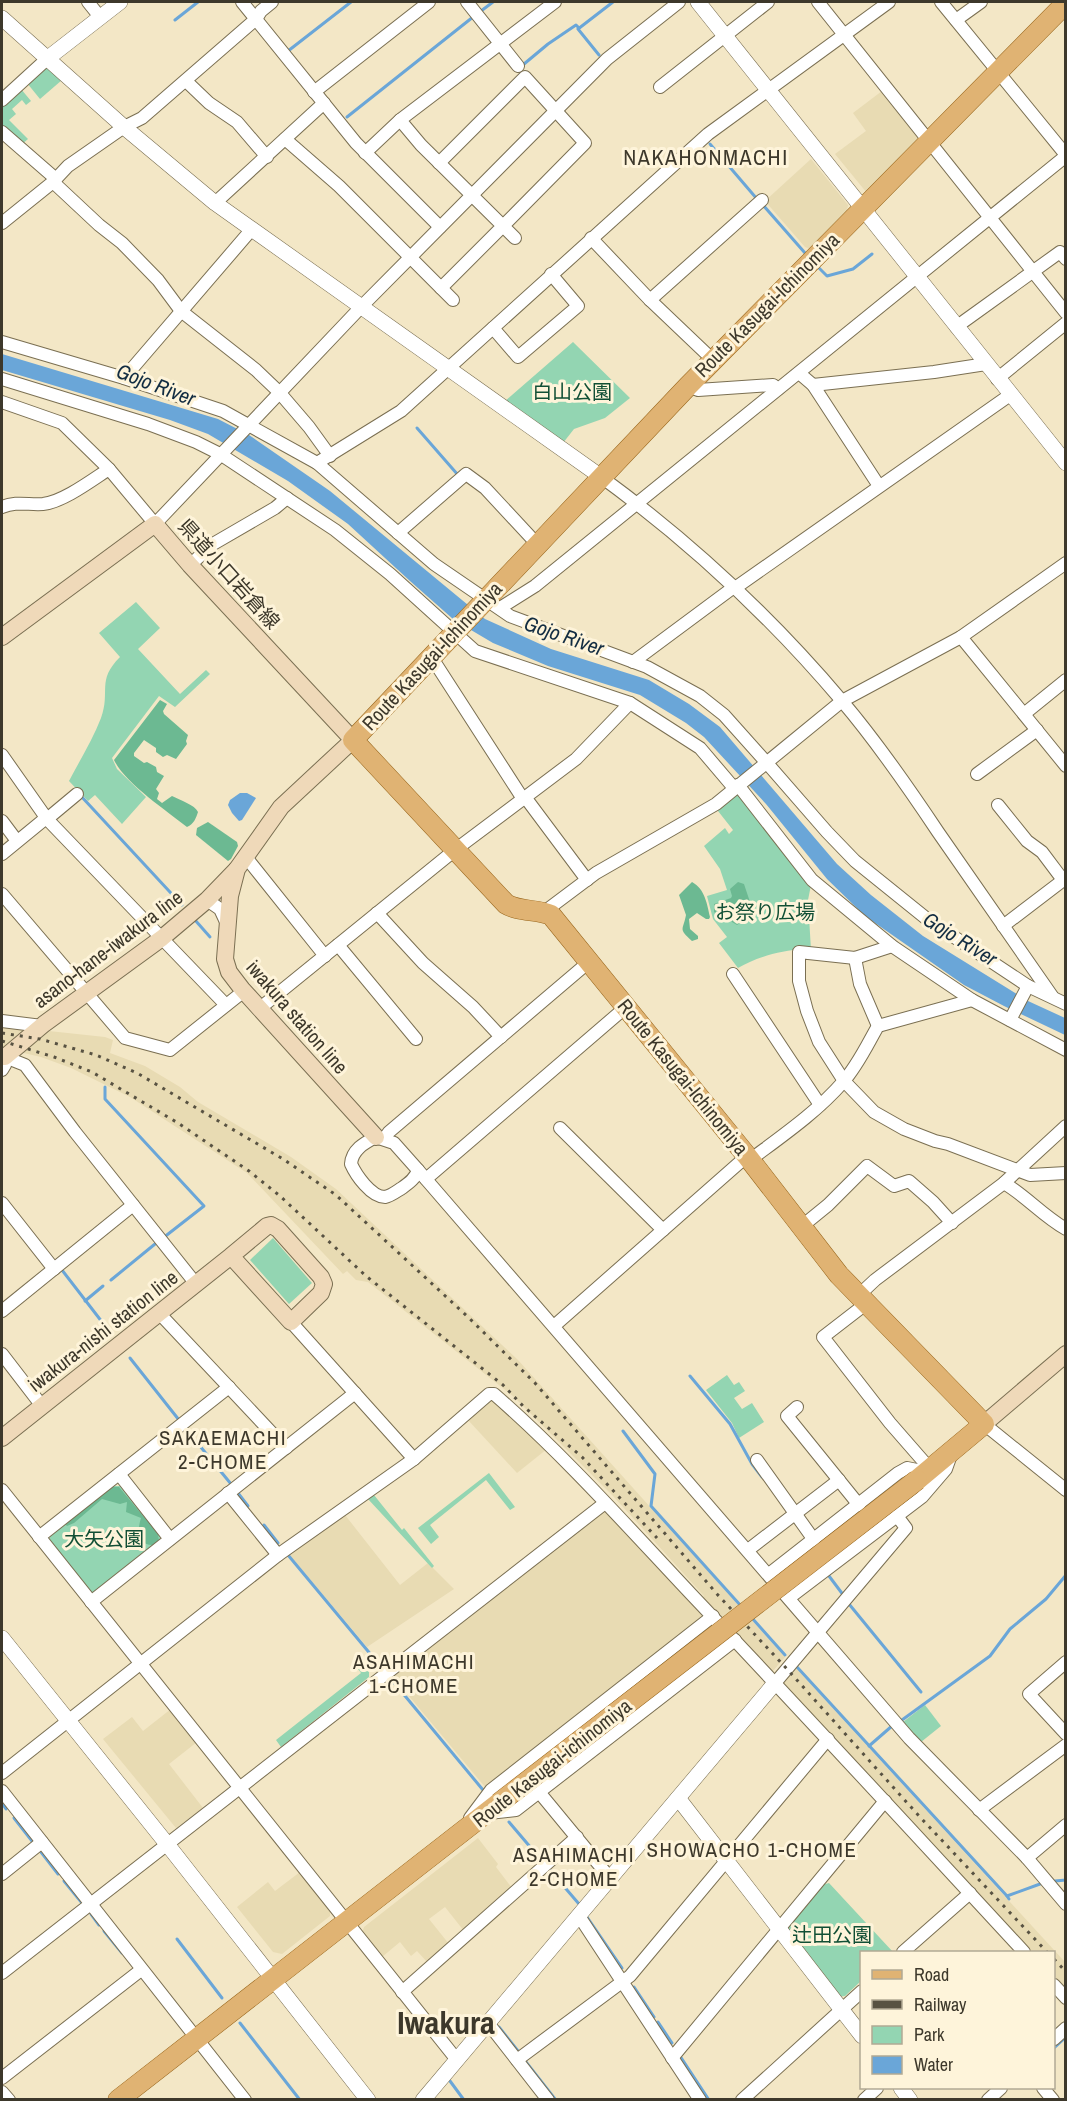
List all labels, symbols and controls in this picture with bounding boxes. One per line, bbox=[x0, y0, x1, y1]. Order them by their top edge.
district label: NAKAHONMACHI bbox=[623, 142, 789, 172]
street label: Route Kasugai-Ichinomiya bbox=[688, 226, 845, 383]
water label: Gojo River bbox=[113, 356, 201, 413]
park label: 白山公園 bbox=[532, 378, 612, 405]
street label: 県道小口岩倉線 bbox=[172, 513, 286, 635]
street label: Route Kasugai-Ichinomiya bbox=[356, 575, 508, 736]
water label: Gojo River bbox=[521, 608, 609, 663]
street label: asano-hane-iwakura line bbox=[27, 884, 188, 1014]
park label: お祭り広場 bbox=[715, 898, 815, 925]
water label: Gojo River bbox=[918, 904, 1004, 973]
street label: iwakura station line bbox=[241, 954, 354, 1079]
street label: Route Kasugai-Ichinomiya bbox=[612, 993, 755, 1161]
street label: iwakura-nishi station line bbox=[22, 1264, 183, 1398]
district label: SAKAEMACHI 2-CHOME bbox=[159, 1423, 287, 1476]
park label: 大矢公園 bbox=[64, 1525, 144, 1552]
district label: ASAHIMACHI 1-CHOME bbox=[352, 1647, 475, 1700]
street label: Route Kasugai-ichinomiya bbox=[467, 1692, 637, 1833]
district label: SHOWACHO 1-CHOME bbox=[647, 1835, 857, 1864]
district label: ASAHIMACHI 2-CHOME bbox=[512, 1840, 635, 1893]
park label: 辻田公園 bbox=[792, 1921, 872, 1948]
legend bbox=[860, 1951, 1055, 2089]
text: Road bbox=[914, 1962, 949, 1987]
text: Railway bbox=[914, 1992, 967, 2017]
district label: Iwakura bbox=[397, 2001, 495, 2044]
text: Park bbox=[914, 2022, 945, 2047]
text: Water bbox=[914, 2052, 953, 2077]

